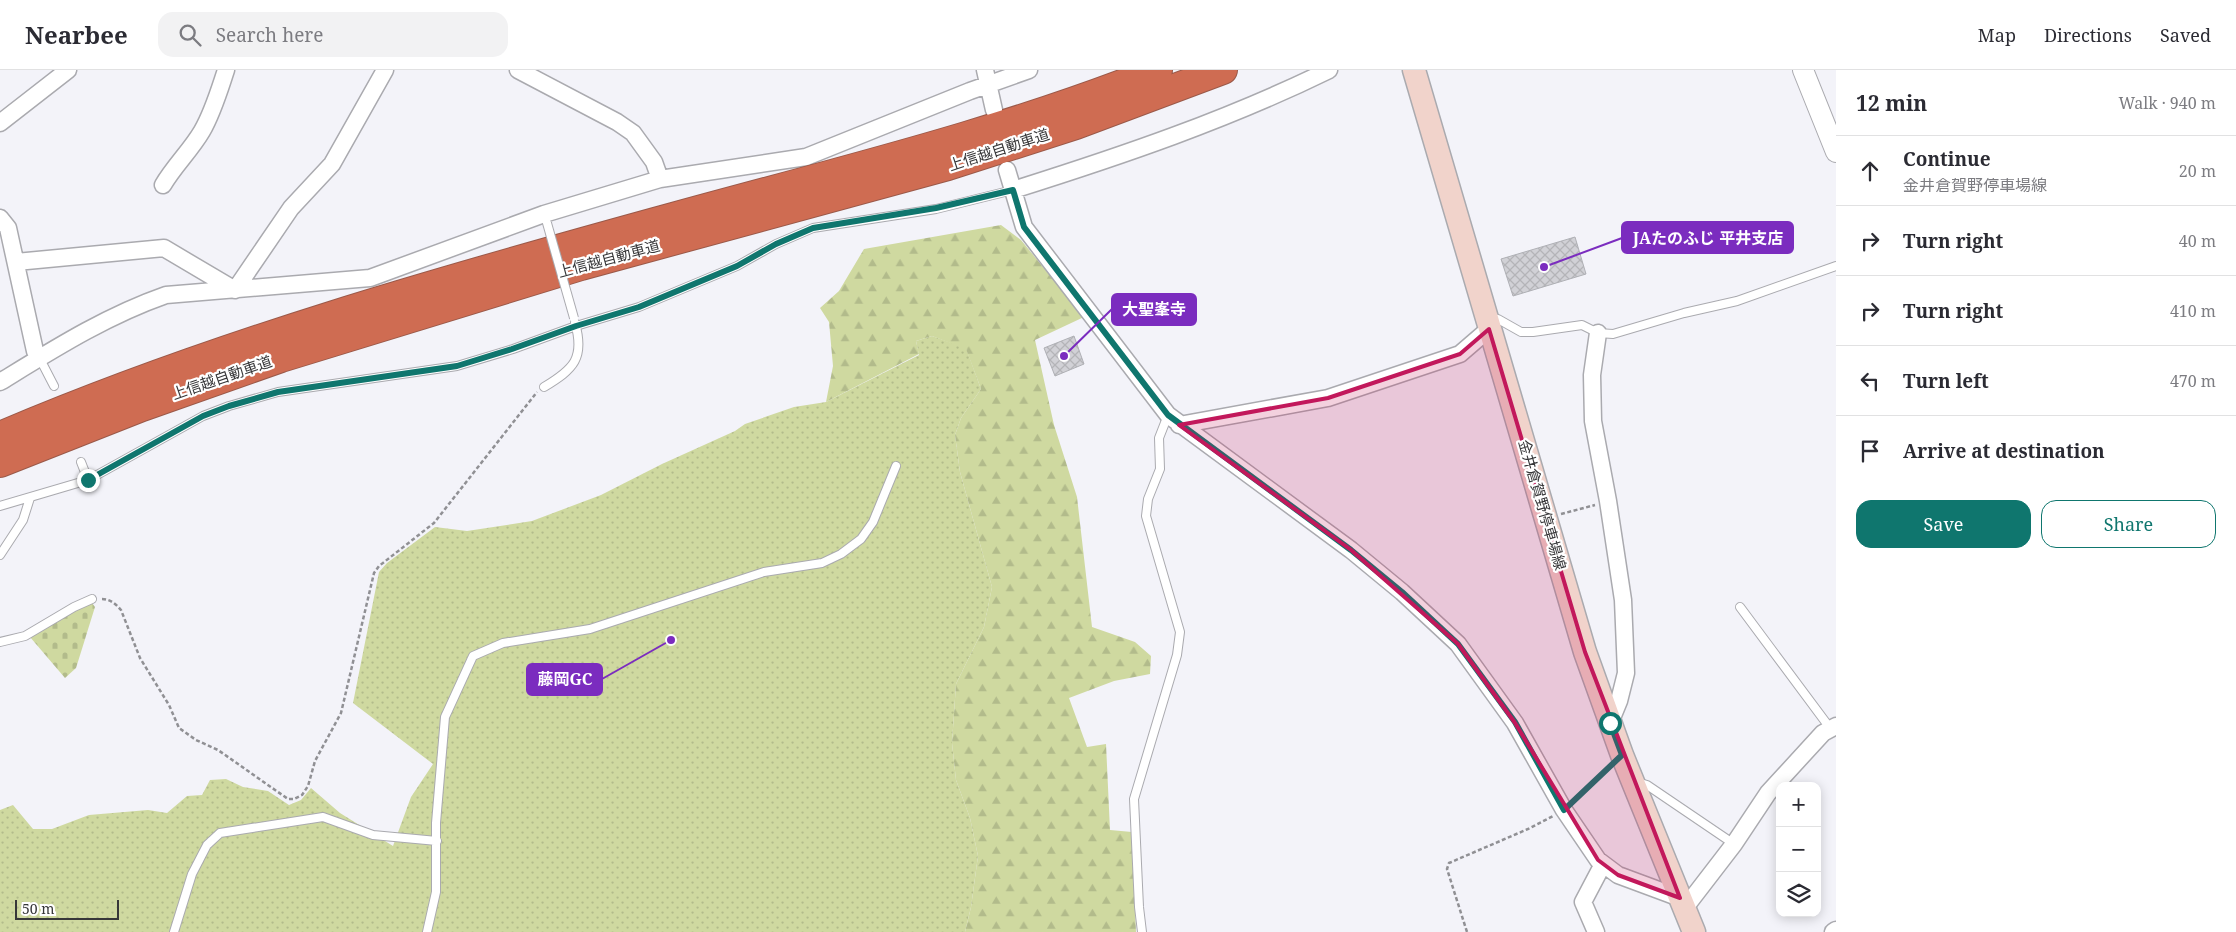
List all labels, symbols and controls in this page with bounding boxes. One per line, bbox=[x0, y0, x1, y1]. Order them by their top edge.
search box bbox=[158, 12, 508, 57]
text: Nearbee bbox=[25, 18, 128, 51]
icon: search bbox=[176, 21, 204, 49]
text: Search here bbox=[216, 22, 323, 48]
text: Map bbox=[1978, 23, 2016, 47]
text: Directions bbox=[2044, 23, 2132, 47]
text: Saved bbox=[2160, 23, 2211, 47]
text: 12 min bbox=[1856, 89, 1927, 117]
text: Walk · 940 m bbox=[2119, 92, 2216, 114]
street label: 上信越自動車道 bbox=[946, 123, 1052, 175]
text: Continue bbox=[1903, 146, 1991, 172]
icon: ahead bbox=[1856, 157, 1884, 185]
text: 20 m bbox=[2179, 160, 2216, 182]
text: 金井倉賀野停車場線 bbox=[1903, 174, 2047, 196]
callout: JAたのふじ 平井支店 bbox=[1622, 222, 1793, 253]
text: JAたのふじ 平井支店 bbox=[1632, 227, 1783, 249]
icon: right bbox=[1856, 227, 1884, 255]
text: Turn right bbox=[1903, 228, 2003, 254]
text: 40 m bbox=[2179, 230, 2216, 252]
street label: 上信越自動車道 bbox=[555, 235, 662, 281]
callout: 大聖峯寺 bbox=[1112, 294, 1196, 325]
icon: right bbox=[1856, 297, 1884, 325]
text: 大聖峯寺 bbox=[1122, 298, 1186, 320]
text: Turn right bbox=[1903, 298, 2003, 324]
text: 410 m bbox=[2170, 300, 2216, 322]
street label: 上信越自動車道 bbox=[169, 351, 275, 404]
icon: left bbox=[1856, 367, 1884, 395]
text: Turn left bbox=[1903, 368, 1989, 394]
text: 470 m bbox=[2170, 370, 2216, 392]
street label: 金井倉賀野停車場線 bbox=[1515, 437, 1571, 572]
icon: arrive bbox=[1856, 437, 1884, 465]
text: Arrive at destination bbox=[1903, 438, 2105, 464]
route end bbox=[77, 469, 100, 492]
button: Save bbox=[1856, 500, 2031, 548]
button: Share bbox=[2041, 500, 2216, 548]
callout: 藤岡GC bbox=[527, 664, 602, 695]
text: 藤岡GC bbox=[537, 668, 593, 690]
route start bbox=[1599, 712, 1622, 735]
map controls bbox=[1776, 782, 1821, 917]
button: + bbox=[1776, 782, 1821, 827]
button: − bbox=[1776, 827, 1821, 872]
button: layers bbox=[1776, 872, 1821, 917]
scale bar bbox=[15, 897, 119, 920]
text: 50 m bbox=[22, 899, 55, 918]

